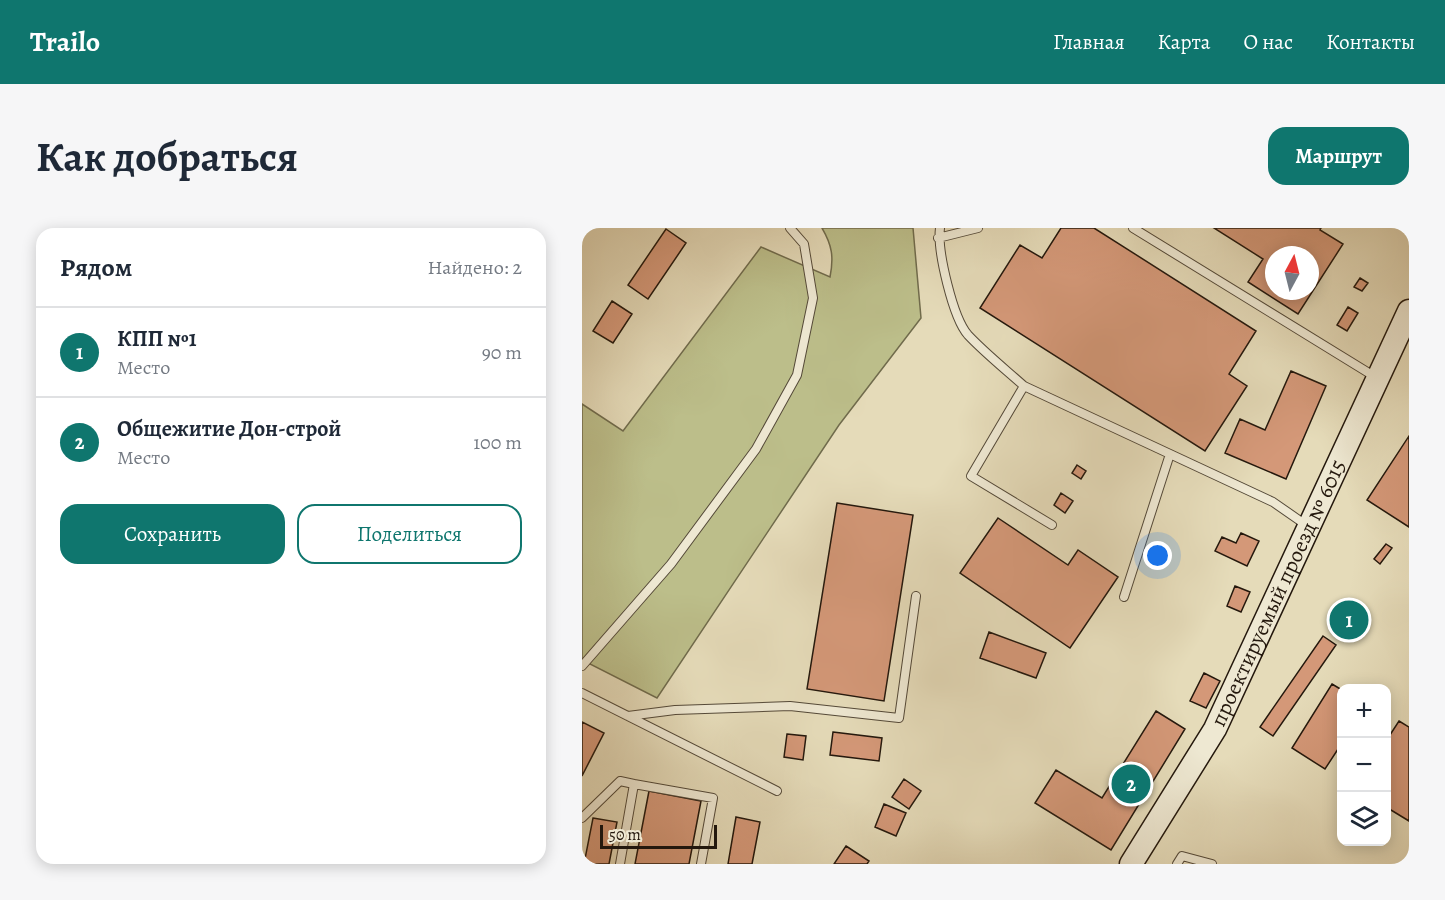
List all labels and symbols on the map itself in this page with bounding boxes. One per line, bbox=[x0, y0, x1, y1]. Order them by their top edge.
north arrow bbox=[1265, 246, 1319, 300]
street label: проектируемый проезд № 6015 bbox=[1206, 455, 1352, 729]
your location bbox=[1143, 541, 1172, 570]
pin: 1 bbox=[1330, 598, 1368, 642]
pin: 2 bbox=[1112, 762, 1150, 806]
scale bar bbox=[600, 822, 717, 850]

